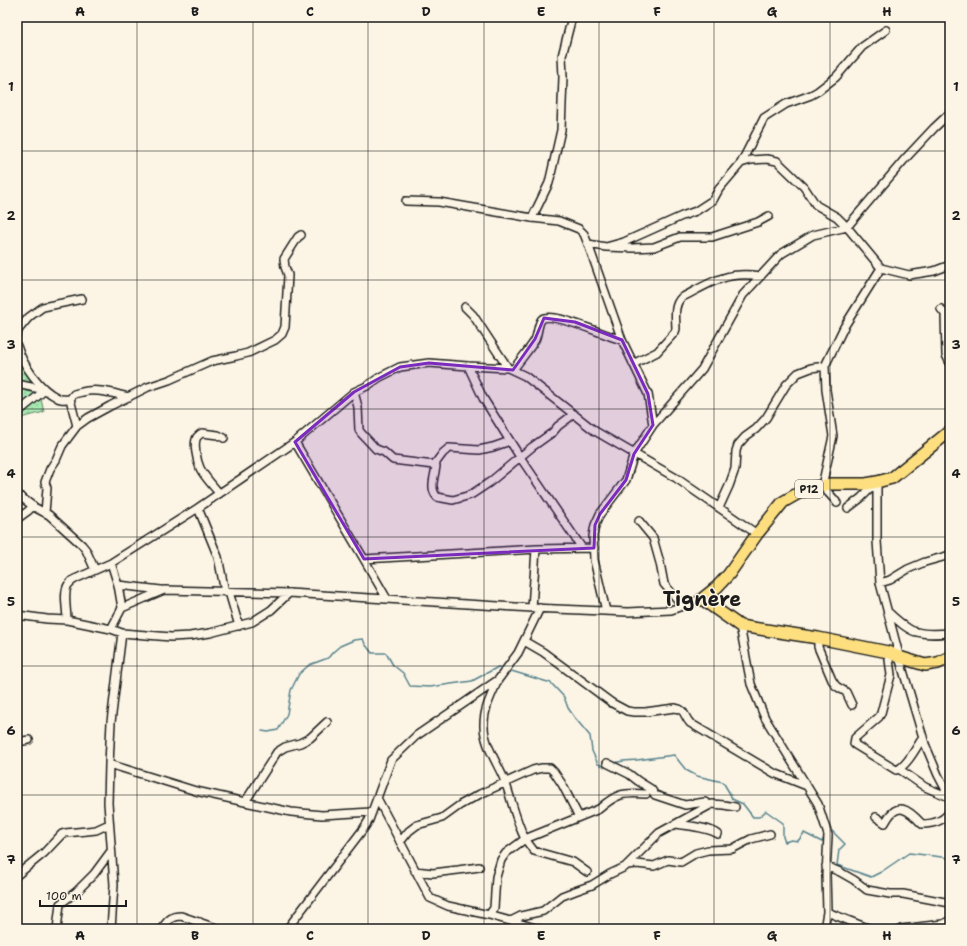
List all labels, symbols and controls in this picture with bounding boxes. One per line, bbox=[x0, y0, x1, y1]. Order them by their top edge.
text: A bbox=[75, 3, 85, 20]
text: B bbox=[191, 3, 199, 20]
text: C bbox=[306, 3, 314, 20]
text: D bbox=[421, 3, 431, 20]
text: E bbox=[537, 3, 546, 20]
text: F bbox=[653, 3, 661, 20]
text: G bbox=[767, 3, 778, 20]
text: H bbox=[882, 3, 892, 20]
text: 1 bbox=[8, 78, 14, 95]
text: 1 bbox=[953, 78, 959, 95]
text: 2 bbox=[6, 207, 16, 224]
text: 2 bbox=[951, 207, 961, 224]
text: 3 bbox=[6, 336, 16, 353]
text: 3 bbox=[951, 336, 961, 353]
text: 4 bbox=[6, 465, 16, 482]
text: 4 bbox=[951, 465, 961, 482]
road number: P12 bbox=[795, 480, 823, 498]
district label: Tignère bbox=[663, 586, 741, 612]
text: 5 bbox=[7, 593, 15, 610]
text: 5 bbox=[952, 593, 960, 610]
text: 6 bbox=[6, 722, 16, 739]
text: 6 bbox=[951, 722, 961, 739]
text: 7 bbox=[6, 851, 16, 868]
text: 7 bbox=[951, 851, 961, 868]
scale bar bbox=[40, 882, 126, 908]
text: 100 m bbox=[46, 888, 82, 904]
text: A bbox=[75, 927, 85, 944]
text: B bbox=[191, 927, 199, 944]
text: C bbox=[306, 927, 314, 944]
text: D bbox=[421, 927, 431, 944]
text: E bbox=[537, 927, 546, 944]
text: F bbox=[653, 927, 661, 944]
text: G bbox=[767, 927, 778, 944]
text: H bbox=[882, 927, 892, 944]

